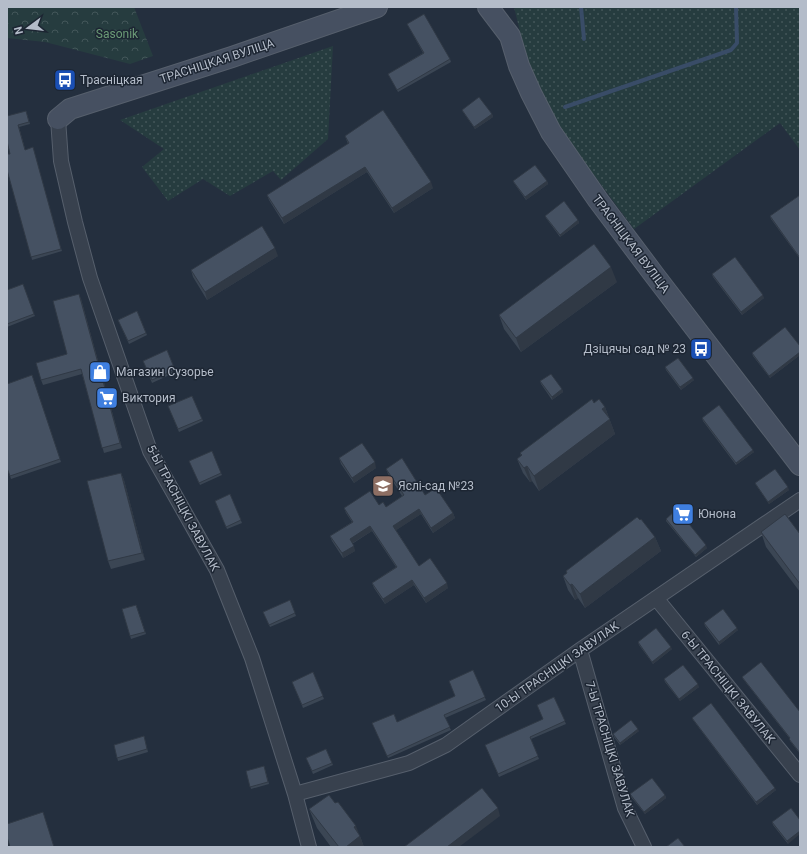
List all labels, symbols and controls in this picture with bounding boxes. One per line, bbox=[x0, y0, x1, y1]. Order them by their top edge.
north arrow bbox=[8, 8, 48, 48]
text: N bbox=[11, 25, 26, 36]
park label: Sasonik bbox=[96, 27, 139, 41]
street label: ТРАСНІЦКАЯ ВУЛІЦА bbox=[158, 36, 276, 86]
bus stop icon: Трасніцкая bbox=[52, 67, 78, 93]
place label: Трасніцкая bbox=[80, 73, 143, 87]
street label: ТРАСНІЦКАЯ ВУЛІЦА bbox=[589, 192, 673, 296]
bus stop icon: Дзіцячы сад № 23 bbox=[688, 336, 714, 362]
place label: Дзіцячы сад № 23 bbox=[584, 342, 686, 356]
shop icon: Магазин Сузорье bbox=[87, 359, 113, 385]
place label: Магазин Сузорье bbox=[116, 365, 214, 379]
supermarket icon: Виктория bbox=[94, 385, 120, 411]
place label: Виктория bbox=[122, 391, 176, 405]
street label: 5-Ы ТРАСНІЦКІ ЗАВУЛАК bbox=[144, 442, 222, 574]
school or university icon: Яслі-сад №23 bbox=[370, 473, 396, 499]
place label: Яслі-сад №23 bbox=[398, 479, 474, 493]
supermarket icon: Юнона bbox=[670, 501, 696, 527]
place label: Юнона bbox=[698, 507, 736, 521]
street label: 10-Ы ТРАСНІЦКІ ЗАВУЛАК bbox=[492, 619, 622, 715]
street label: 6-Ы ТРАСНІЦКІ ЗАВУЛАК bbox=[678, 628, 778, 746]
street label: 7-Ы ТРАСНІЦКІ ЗАВУЛАК bbox=[583, 680, 637, 819]

